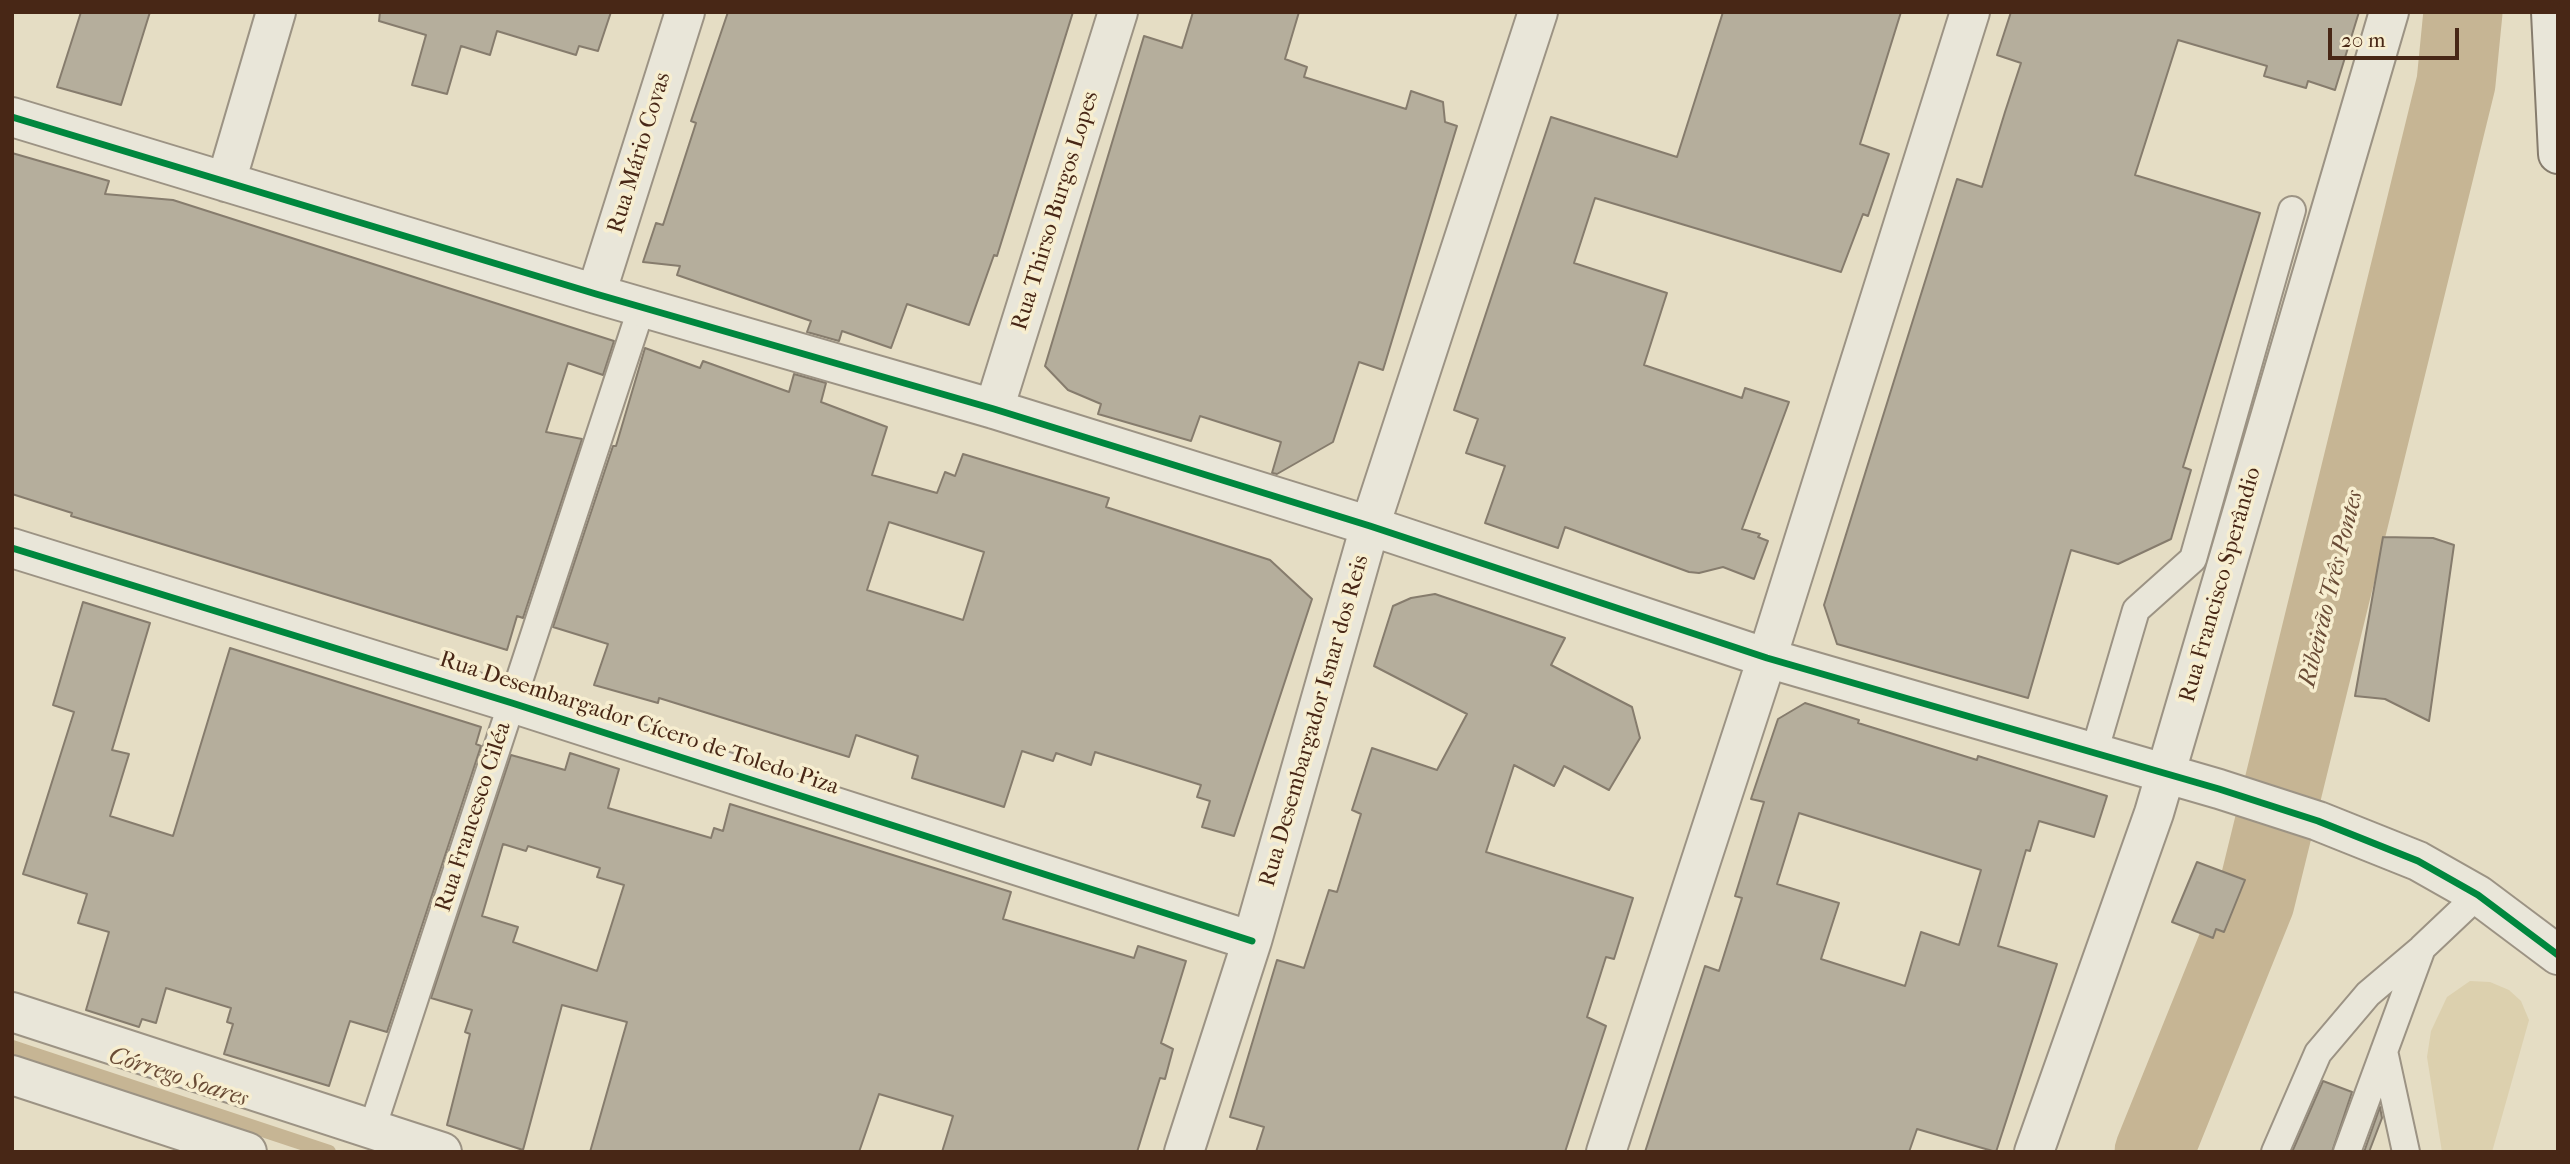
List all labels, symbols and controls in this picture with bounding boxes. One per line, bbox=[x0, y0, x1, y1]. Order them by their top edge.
scale bar bbox=[2332, 14, 2463, 58]
text: 20 m bbox=[2341, 28, 2385, 52]
street label: Rua Mário Covas bbox=[602, 69, 678, 237]
street label: Rua Thirso Burgos Lopes bbox=[1006, 88, 1106, 334]
street label: Rua Francisco Sperândio bbox=[2174, 464, 2268, 706]
water label: Ribeirão Três Pontes bbox=[2294, 488, 2370, 690]
street label: Rua Desembargador Isnar dos Reis bbox=[1254, 552, 1376, 890]
street label: Rua Desembargador Cícero de Toledo Piza bbox=[436, 646, 842, 802]
street label: Rua Francesco Ciléa bbox=[430, 719, 518, 915]
water label: Córrego Soares bbox=[105, 1042, 251, 1114]

